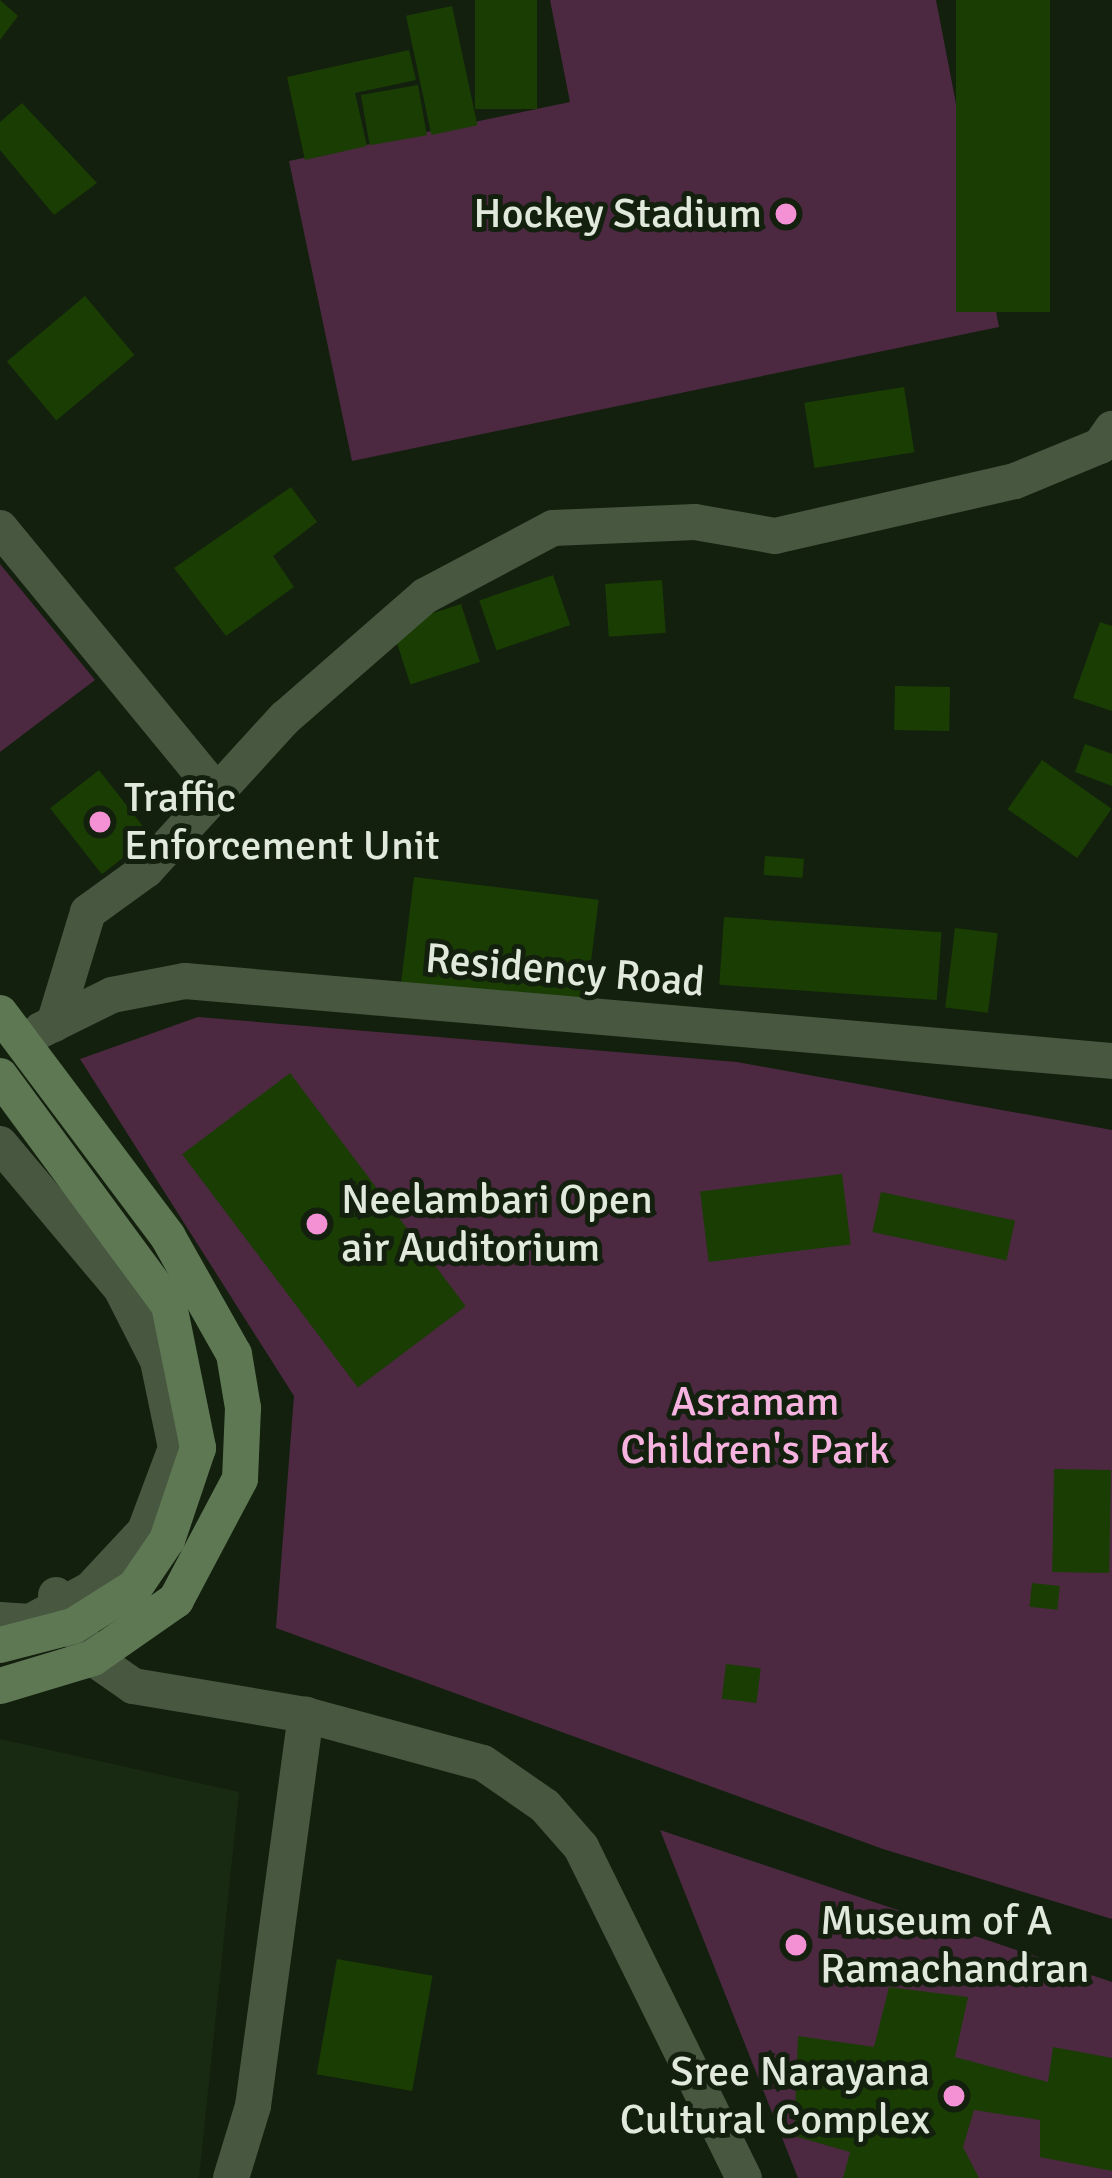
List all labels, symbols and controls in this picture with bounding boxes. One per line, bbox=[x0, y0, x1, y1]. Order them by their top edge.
place label: Hockey Stadium bbox=[473, 189, 762, 239]
marker: Hockey Stadium bbox=[773, 201, 799, 227]
place label: Traffic Enforcement Unit bbox=[124, 773, 440, 872]
marker: Traffic Enforcement Unit bbox=[87, 809, 113, 835]
street label: Residency Road bbox=[423, 934, 707, 1008]
place label: Neelambari Open air Auditorium bbox=[341, 1175, 653, 1274]
marker: Neelambari Open air Auditorium bbox=[304, 1211, 330, 1237]
park label: Asramam Children's Park bbox=[620, 1377, 890, 1476]
place label: Museum of A Ramachandran bbox=[820, 1896, 1089, 1994]
marker: Museum of A Ramachandran bbox=[783, 1932, 809, 1958]
place label: Sree Narayana Cultural Complex bbox=[620, 2047, 930, 2146]
marker: Sree Narayana Cultural Complex bbox=[941, 2083, 967, 2109]

